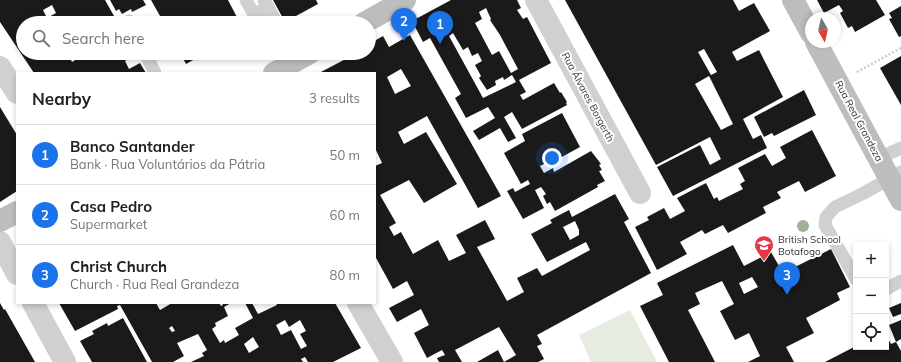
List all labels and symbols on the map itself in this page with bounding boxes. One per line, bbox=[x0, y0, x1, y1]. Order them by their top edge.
pin: 2 bbox=[391, 8, 417, 41]
pin: 1 bbox=[427, 11, 453, 44]
north arrow bbox=[805, 12, 841, 48]
street label: Rua Álvares Borgerth bbox=[559, 50, 617, 144]
street label: Rua Real Grandeza bbox=[832, 78, 886, 164]
your location bbox=[542, 148, 562, 168]
place label: British School Botafogo bbox=[778, 233, 841, 258]
school or university icon: British School Botafogo bbox=[753, 234, 775, 262]
pin: 3 bbox=[774, 262, 800, 295]

